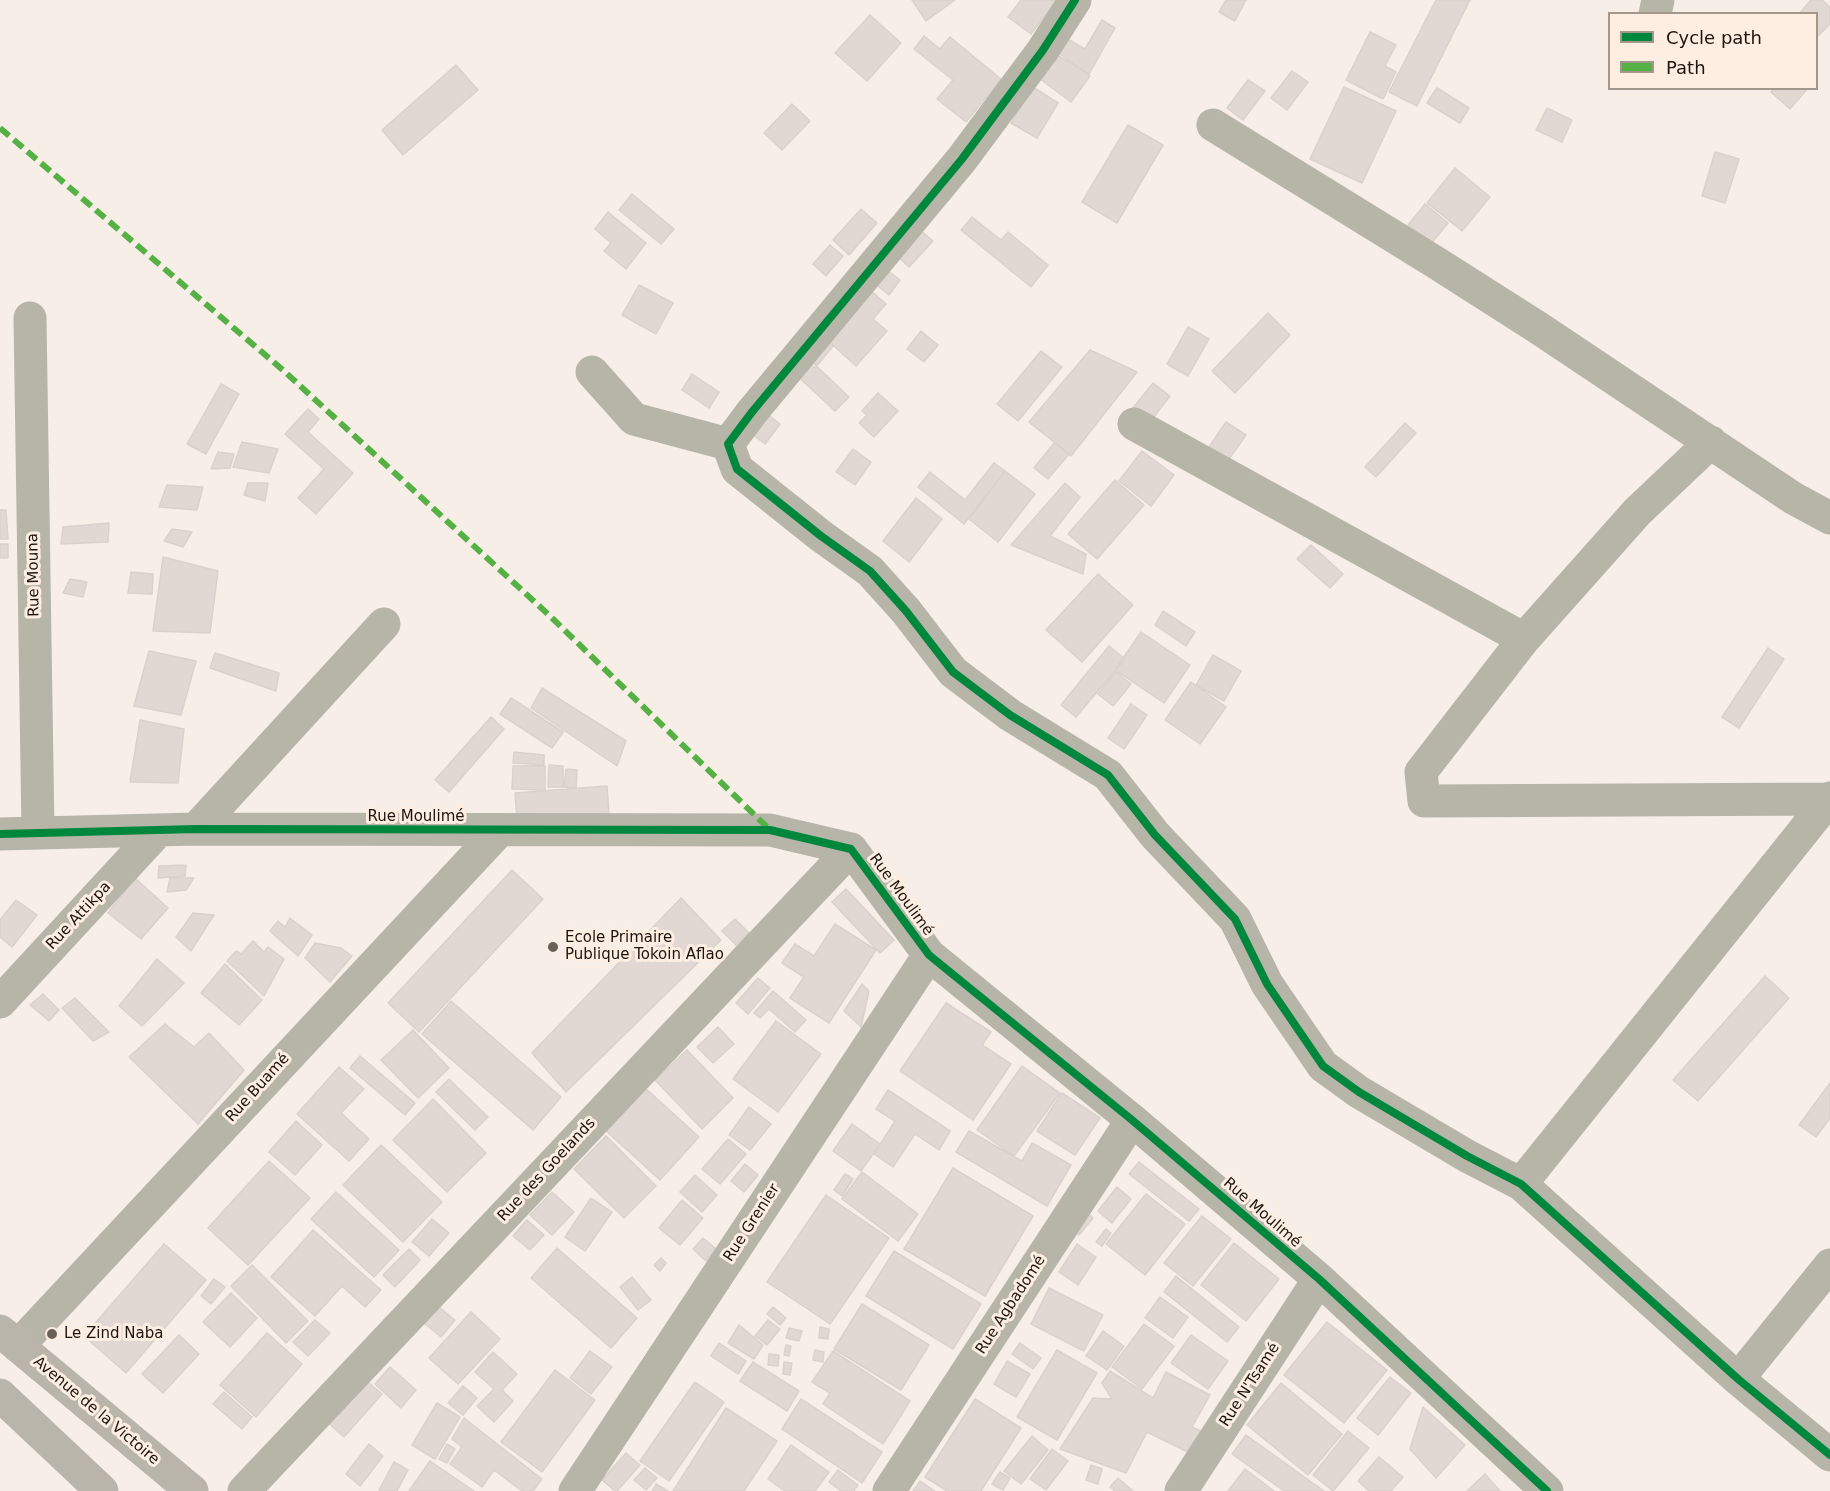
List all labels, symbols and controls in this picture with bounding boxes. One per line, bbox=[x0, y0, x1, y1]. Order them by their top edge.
legend bbox=[1608, 12, 1818, 90]
text: Cycle path bbox=[1666, 27, 1762, 48]
text: Path bbox=[1666, 57, 1706, 78]
street label: Rue Mouna bbox=[24, 533, 44, 617]
street label: Rue Moulimé bbox=[367, 808, 465, 826]
street label: Rue Moulimé bbox=[865, 850, 937, 940]
street label: Rue Attikpa bbox=[43, 878, 115, 954]
place label: Ecole Primaire Publique Tokoin Aflao bbox=[565, 929, 724, 964]
marker: Ecole Primaire Publique Tokoin Aflao bbox=[546, 940, 560, 954]
street label: Rue Buamé bbox=[223, 1050, 293, 1126]
street label: Rue des Goelands bbox=[494, 1115, 600, 1225]
street label: Rue Moulimé bbox=[1219, 1174, 1305, 1252]
street label: Rue Grenier bbox=[720, 1181, 784, 1265]
street label: Rue Agbadomé bbox=[972, 1252, 1050, 1358]
place label: Le Zind Naba bbox=[64, 1325, 163, 1343]
marker: Le Zind Naba bbox=[45, 1327, 59, 1341]
street label: Rue N'Tsamé bbox=[1216, 1340, 1284, 1430]
street label: Avenue de la Victoire bbox=[29, 1353, 163, 1469]

